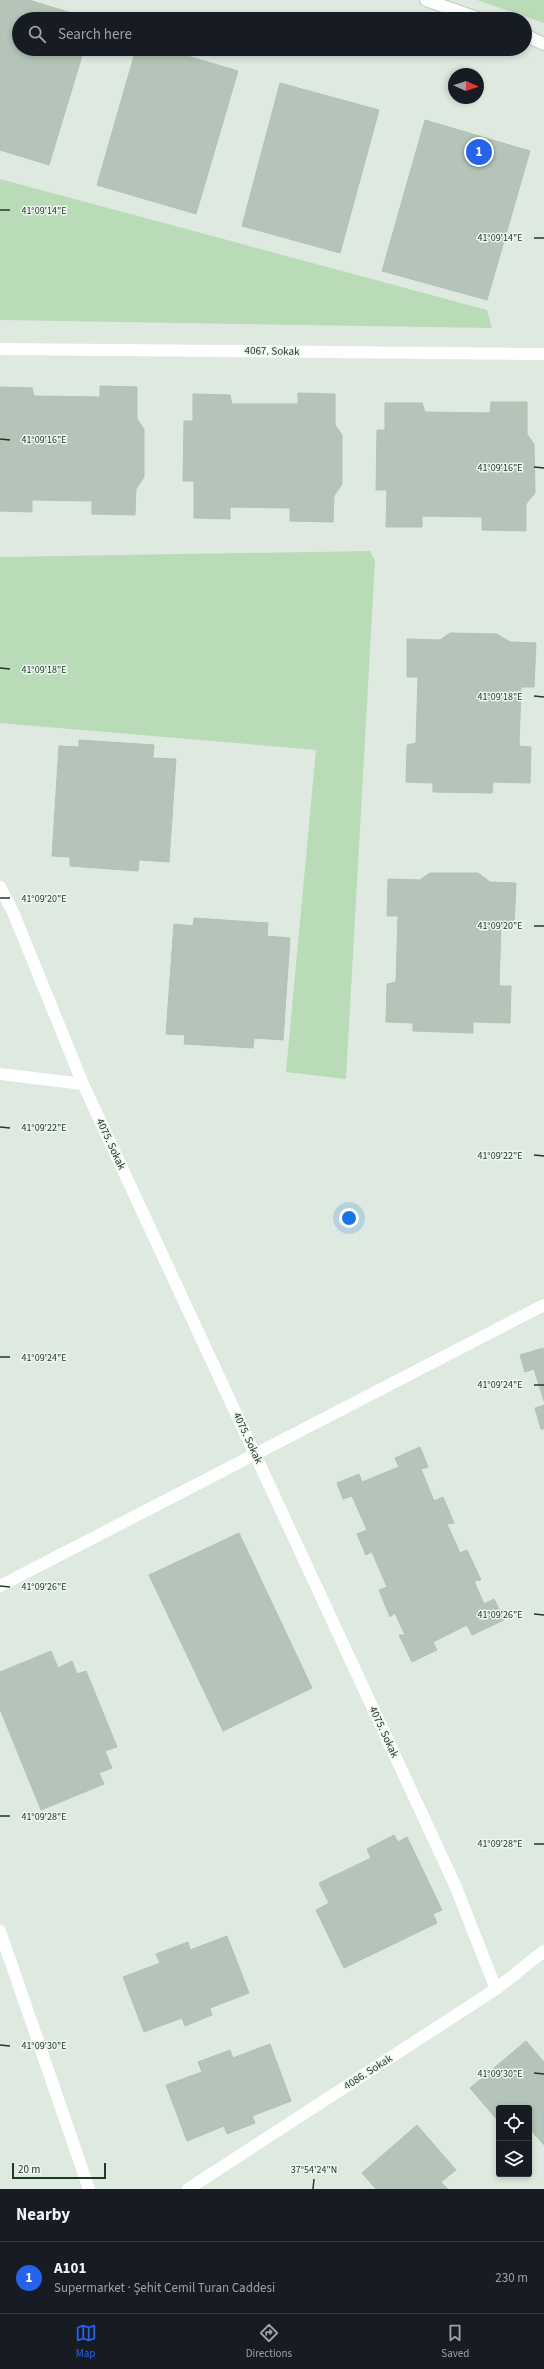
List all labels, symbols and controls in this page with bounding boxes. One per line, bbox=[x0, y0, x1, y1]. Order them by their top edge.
search box bbox=[12, 12, 532, 56]
icon: search bbox=[26, 23, 48, 45]
text: Search here bbox=[58, 24, 132, 45]
north arrow bbox=[448, 68, 484, 104]
pin: 1 bbox=[466, 137, 492, 167]
text: 41°09'14"E bbox=[21, 204, 67, 218]
text: 41°09'14"E bbox=[477, 231, 523, 245]
street label: 4067. Sokak bbox=[244, 343, 300, 359]
text: 41°09'16"E bbox=[21, 433, 67, 447]
text: 41°09'16"E bbox=[477, 461, 523, 475]
text: 41°09'18"E bbox=[21, 663, 67, 677]
text: 41°09'18"E bbox=[477, 690, 523, 704]
text: 41°09'20"E bbox=[21, 892, 67, 906]
text: 41°09'20"E bbox=[477, 919, 523, 933]
street label: 4075. Sokak bbox=[93, 1116, 130, 1173]
text: 41°09'22"E bbox=[21, 1121, 67, 1135]
text: 41°09'22"E bbox=[477, 1149, 523, 1163]
your location bbox=[339, 1208, 359, 1228]
text: 41°09'24"E bbox=[21, 1351, 67, 1365]
text: 41°09'24"E bbox=[477, 1378, 523, 1392]
street label: 4075. Sokak bbox=[230, 1410, 267, 1467]
text: 41°09'26"E bbox=[21, 1580, 67, 1594]
text: 41°09'26"E bbox=[477, 1608, 523, 1622]
street label: 4075. Sokak bbox=[366, 1704, 403, 1761]
text: 41°09'28"E bbox=[21, 1810, 67, 1824]
text: 41°09'28"E bbox=[477, 1837, 523, 1851]
text: 41°09'30"E bbox=[21, 2039, 67, 2053]
street label: 4086. Sokak bbox=[341, 2050, 396, 2093]
text: 41°09'30"E bbox=[477, 2067, 523, 2081]
map controls bbox=[496, 2105, 532, 2177]
button: locate bbox=[496, 2105, 532, 2141]
button: layers bbox=[496, 2141, 532, 2177]
scale bar bbox=[12, 2161, 106, 2180]
text: 20 m bbox=[18, 2162, 40, 2177]
text: 37°54'24"N bbox=[291, 2163, 337, 2177]
text: Nearby bbox=[16, 2203, 70, 2227]
text: A101 bbox=[54, 2258, 86, 2279]
text: 1 bbox=[26, 2269, 32, 2287]
text: 230 m bbox=[495, 2269, 528, 2287]
text: Supermarket · Şehit Cemil Turan Caddesi bbox=[54, 2279, 275, 2297]
tab: Map bbox=[75, 2322, 97, 2361]
tab: Directions bbox=[246, 2322, 292, 2361]
tab: Saved bbox=[441, 2322, 469, 2361]

